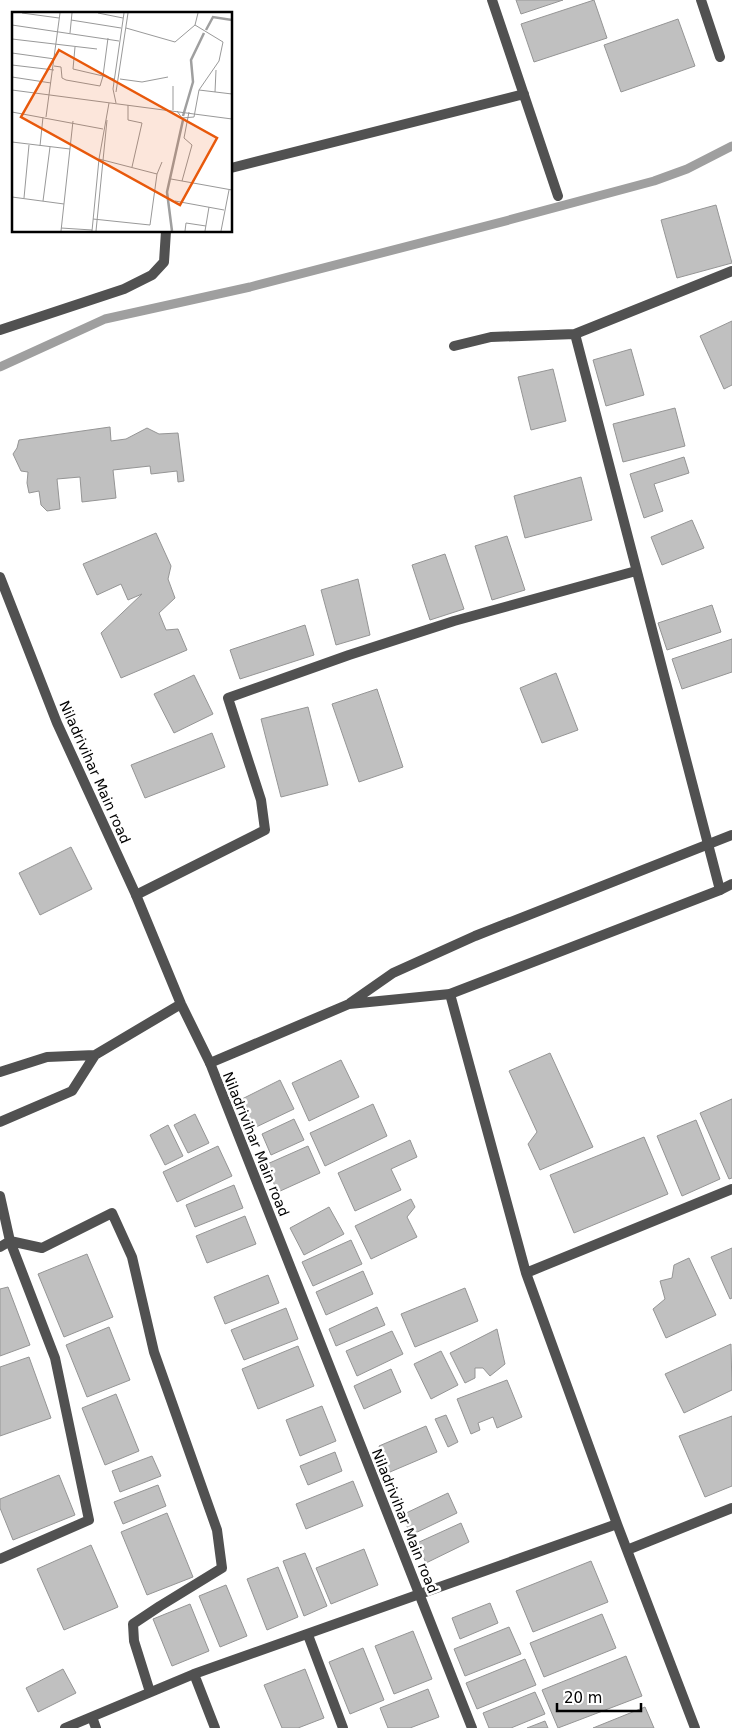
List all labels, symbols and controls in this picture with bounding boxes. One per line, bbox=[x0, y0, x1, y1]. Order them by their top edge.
inset map bbox=[12, 12, 232, 232]
street label: Niladrivihar Main road bbox=[56, 698, 134, 846]
street label: Niladrivihar Main road bbox=[220, 1069, 292, 1219]
street label: Niladrivihar Main road bbox=[369, 1446, 441, 1596]
scale bar bbox=[557, 1680, 641, 1712]
text: 20 m bbox=[564, 1689, 602, 1707]

